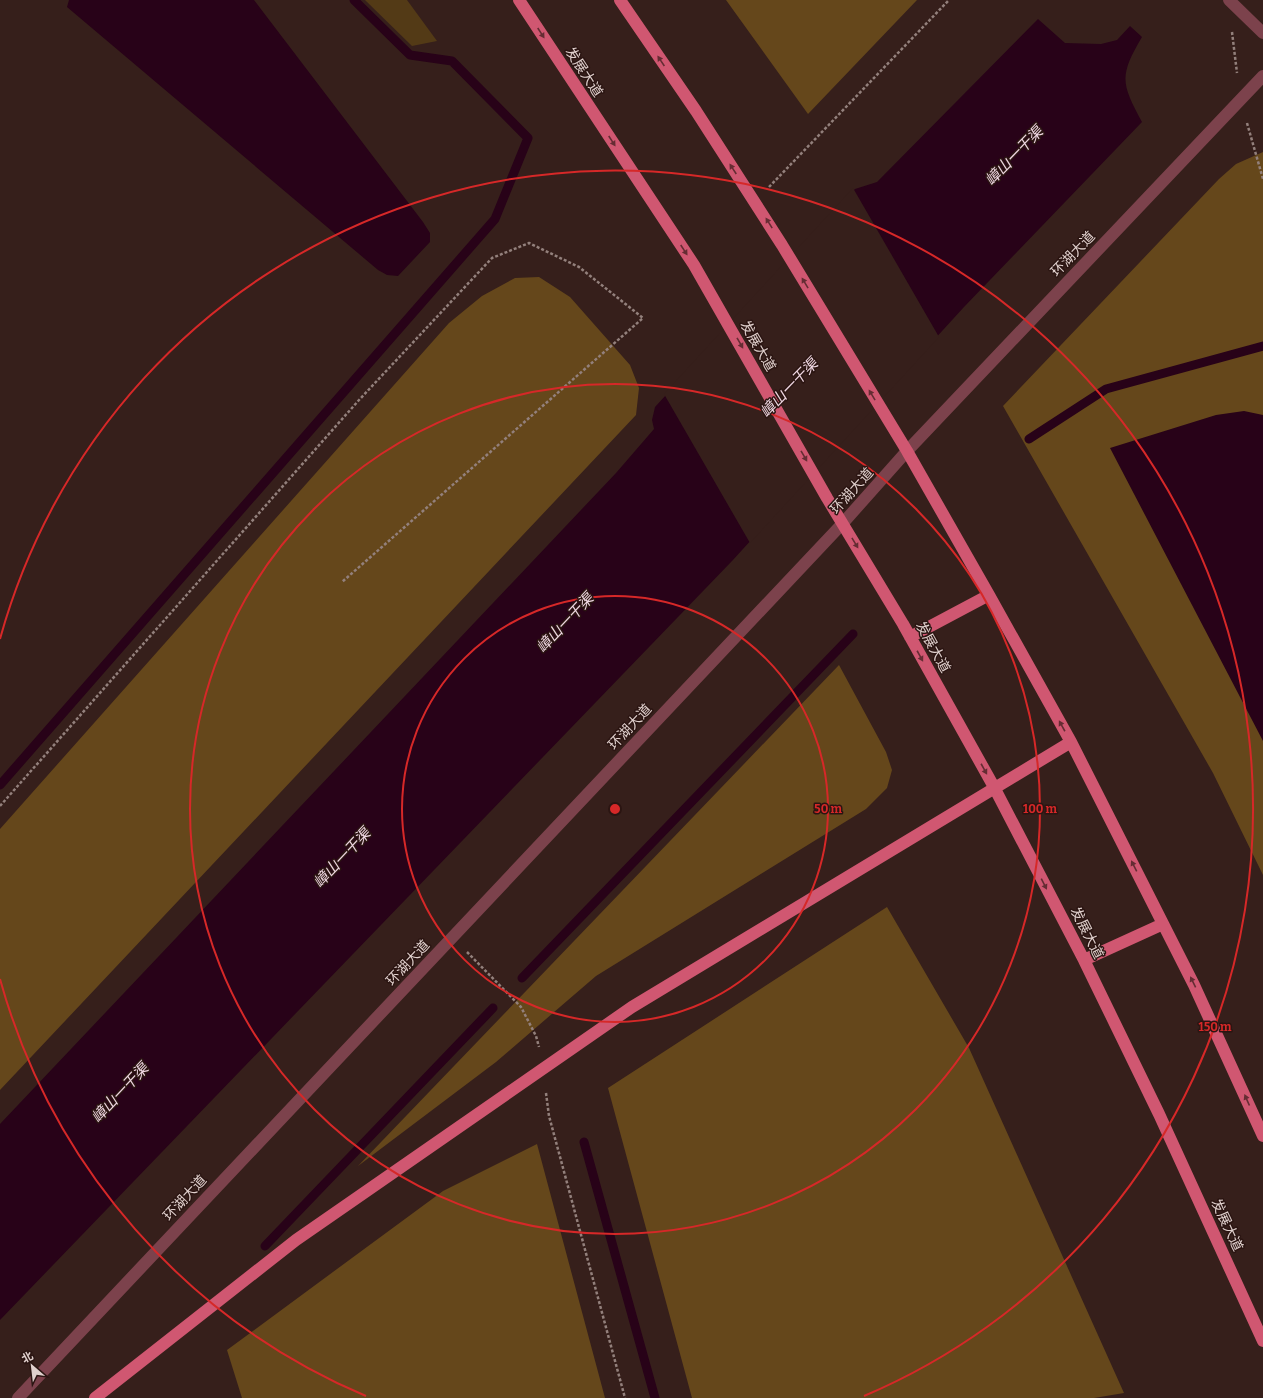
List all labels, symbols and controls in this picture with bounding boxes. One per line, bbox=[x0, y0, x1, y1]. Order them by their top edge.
one-way arrow bbox=[537, 27, 544, 38]
street label: 发展大道 bbox=[562, 44, 606, 100]
one-way arrow bbox=[657, 56, 665, 66]
water label: 嶂山一干渠 bbox=[981, 121, 1048, 189]
one-way arrow bbox=[608, 136, 616, 146]
one-way arrow bbox=[730, 163, 737, 175]
one-way arrow bbox=[765, 217, 772, 229]
street label: 环湖大道 bbox=[1047, 228, 1099, 280]
one-way arrow bbox=[680, 244, 687, 256]
one-way arrow bbox=[802, 277, 809, 289]
street label: 发展大道 bbox=[737, 318, 779, 374]
one-way arrow bbox=[736, 337, 743, 349]
water label: 嶂山一干渠 bbox=[756, 353, 823, 421]
one-way arrow bbox=[869, 389, 876, 401]
one-way arrow bbox=[800, 450, 807, 462]
street label: 环湖大道 bbox=[827, 465, 877, 517]
one-way arrow bbox=[851, 538, 859, 548]
water label: 嶂山一干渠 bbox=[533, 588, 599, 657]
street label: 发展大道 bbox=[912, 618, 954, 676]
one-way arrow bbox=[917, 650, 924, 662]
street label: 环湖大道 bbox=[605, 701, 655, 753]
one-way arrow bbox=[1058, 720, 1065, 732]
one-way arrow bbox=[981, 763, 988, 775]
centre of rings bbox=[608, 802, 622, 816]
text: 50 m bbox=[814, 802, 842, 816]
text: 100 m bbox=[1023, 802, 1058, 816]
water label: 嶂山一干渠 bbox=[310, 823, 376, 892]
one-way arrow bbox=[1131, 861, 1137, 872]
one-way arrow bbox=[1041, 878, 1048, 890]
street label: 发展大道 bbox=[1067, 904, 1107, 962]
street label: 环湖大道 bbox=[383, 937, 433, 989]
one-way arrow bbox=[1190, 976, 1196, 988]
text: 150 m bbox=[1199, 1020, 1232, 1034]
water label: 嶂山一干渠 bbox=[88, 1058, 154, 1127]
one-way arrow bbox=[1244, 1095, 1250, 1106]
street label: 环湖大道 bbox=[160, 1172, 210, 1224]
street label: 发展大道 bbox=[1207, 1196, 1247, 1254]
north arrow bbox=[12, 1346, 52, 1386]
text: 北 bbox=[20, 1349, 35, 1366]

